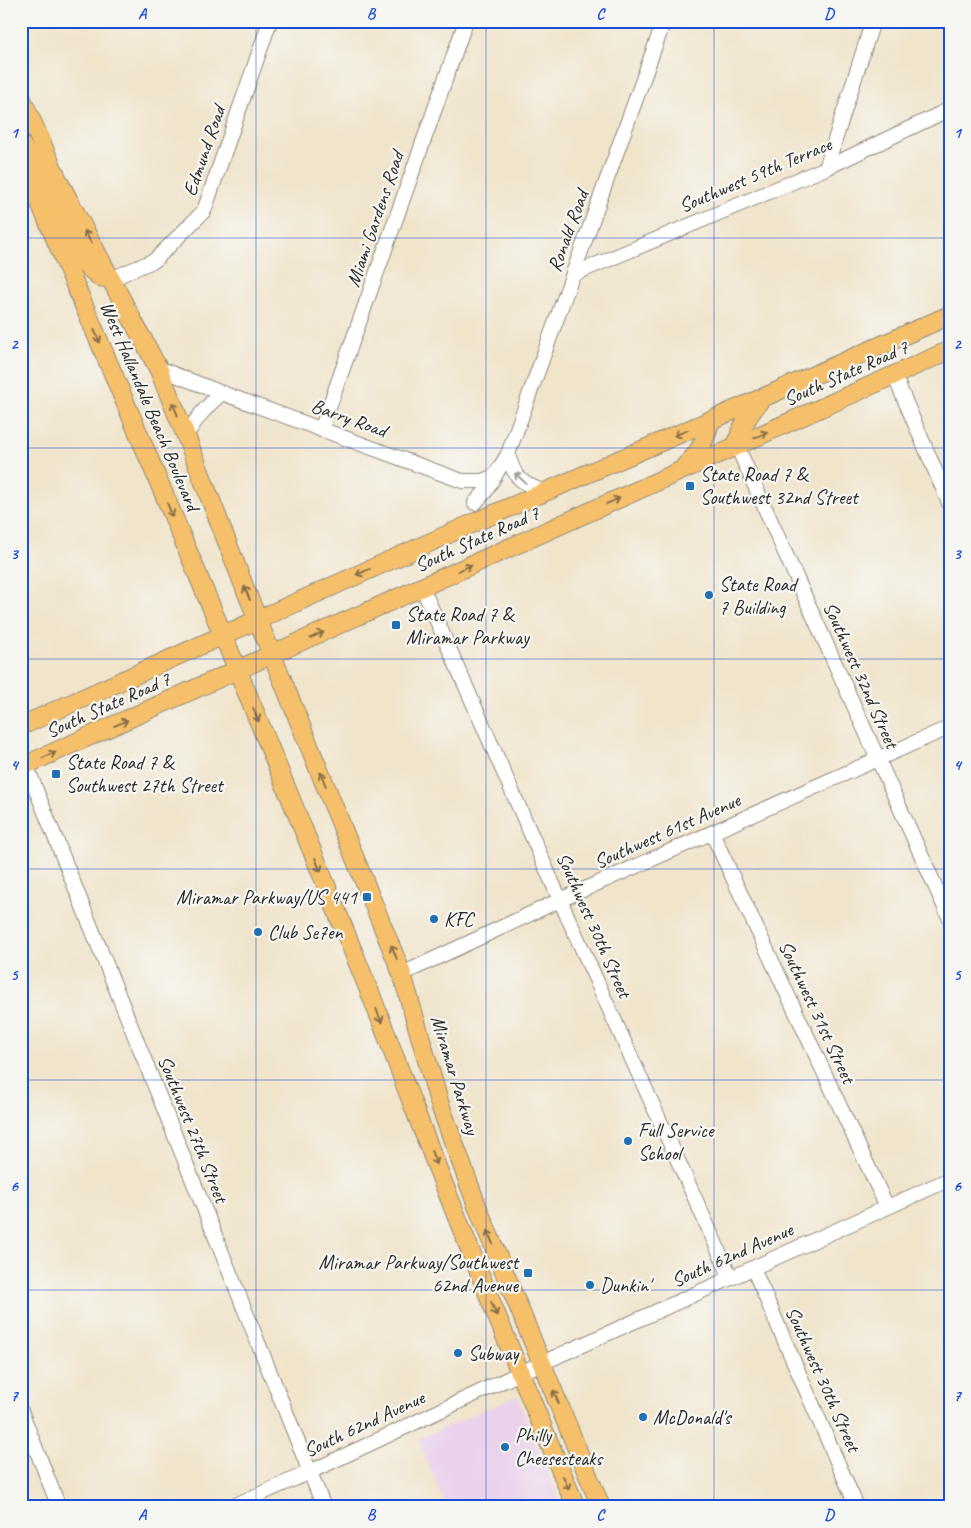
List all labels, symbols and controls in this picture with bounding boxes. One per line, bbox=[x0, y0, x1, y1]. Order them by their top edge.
text: A bbox=[138, 4, 148, 24]
text: B bbox=[367, 4, 377, 24]
text: C bbox=[596, 4, 606, 24]
text: D bbox=[824, 4, 835, 24]
street label: Edmund Road bbox=[177, 100, 232, 199]
text: 1 bbox=[10, 123, 19, 143]
text: 1 bbox=[953, 123, 962, 143]
street label: Southwest 59th Terrace bbox=[675, 131, 836, 218]
street label: Miami Gardens Road bbox=[340, 145, 411, 290]
street label: Ronald Road bbox=[542, 184, 595, 275]
one-way arrow bbox=[83, 229, 93, 244]
street label: West Hallandale Beach Boulevard bbox=[95, 298, 207, 517]
one-way arrow bbox=[93, 328, 103, 343]
text: 2 bbox=[10, 334, 19, 354]
street label: South State Road 7 bbox=[780, 334, 913, 412]
text: 2 bbox=[953, 334, 962, 354]
street label: Barry Road bbox=[308, 393, 393, 444]
one-way arrow bbox=[170, 402, 180, 417]
one-way arrow bbox=[674, 429, 689, 439]
one-way arrow bbox=[753, 429, 768, 439]
place label: State Road 7 & Southwest 32nd Street bbox=[700, 462, 860, 510]
one-way arrow bbox=[514, 473, 527, 484]
marker: State Road 7 & Southwest 32nd Street bbox=[684, 480, 696, 492]
one-way arrow bbox=[605, 496, 620, 506]
street label: South State Road 7 bbox=[411, 500, 544, 578]
one-way arrow bbox=[166, 502, 176, 517]
text: 3 bbox=[10, 544, 19, 564]
text: 3 bbox=[953, 544, 962, 564]
one-way arrow bbox=[457, 562, 472, 572]
one-way arrow bbox=[356, 567, 371, 577]
place label: State Road 7 Building bbox=[719, 572, 799, 620]
one-way arrow bbox=[241, 586, 251, 601]
marker: State Road 7 Building bbox=[703, 589, 715, 601]
street label: Southwest 32nd Street bbox=[818, 598, 905, 754]
place label: State Road 7 & Miramar Parkway bbox=[406, 602, 531, 650]
marker: State Road 7 & Miramar Parkway bbox=[390, 619, 402, 631]
one-way arrow bbox=[309, 629, 324, 639]
street label: South State Road 7 bbox=[42, 666, 175, 744]
one-way arrow bbox=[252, 707, 261, 722]
one-way arrow bbox=[113, 718, 128, 728]
one-way arrow bbox=[41, 750, 56, 759]
place label: State Road 7 & Southwest 27th Street bbox=[66, 750, 225, 798]
text: 4 bbox=[10, 755, 19, 775]
text: 4 bbox=[953, 755, 962, 775]
marker: State Road 7 & Southwest 27th Street bbox=[50, 768, 62, 780]
one-way arrow bbox=[318, 772, 327, 787]
street label: Southwest 61st Avenue bbox=[590, 787, 745, 874]
street label: Southwest 30th Street bbox=[551, 848, 638, 1004]
one-way arrow bbox=[314, 858, 323, 873]
place label: Miramar Parkway/US 441 bbox=[176, 885, 358, 910]
marker: Miramar Parkway/US 441 bbox=[361, 891, 373, 903]
place label: KFC bbox=[444, 907, 475, 932]
marker: KFC bbox=[428, 913, 440, 925]
place label: Club Se7en bbox=[268, 920, 344, 945]
marker: Club Se7en bbox=[252, 926, 264, 938]
street label: Southwest 31st Street bbox=[773, 937, 862, 1089]
one-way arrow bbox=[388, 945, 398, 960]
text: 5 bbox=[11, 965, 20, 985]
text: 5 bbox=[954, 965, 963, 985]
one-way arrow bbox=[375, 1008, 384, 1023]
street label: Miramar Parkway bbox=[425, 1013, 486, 1140]
street label: Southwest 27th Street bbox=[152, 1052, 235, 1208]
place label: Full Service School bbox=[638, 1118, 715, 1166]
marker: Full Service School bbox=[622, 1135, 634, 1147]
one-way arrow bbox=[429, 1150, 439, 1165]
text: 6 bbox=[10, 1176, 19, 1196]
text: 6 bbox=[953, 1176, 962, 1196]
street label: South 62nd Avenue bbox=[667, 1216, 798, 1293]
one-way arrow bbox=[485, 1230, 494, 1245]
place label: Miramar Parkway/Southwest 62nd Avenue bbox=[319, 1250, 520, 1298]
marker: Miramar Parkway/Southwest 62nd Avenue bbox=[522, 1267, 534, 1279]
place label: Dunkin' bbox=[600, 1273, 654, 1298]
marker: Dunkin' bbox=[584, 1279, 596, 1291]
one-way arrow bbox=[490, 1301, 499, 1316]
street label: Southwest 30th Street bbox=[780, 1302, 867, 1458]
place label: Subway bbox=[468, 1341, 521, 1366]
marker: Subway bbox=[452, 1347, 464, 1359]
street label: South 62nd Avenue bbox=[300, 1385, 430, 1463]
text: 7 bbox=[10, 1386, 19, 1406]
text: 7 bbox=[953, 1386, 962, 1406]
one-way arrow bbox=[550, 1390, 560, 1405]
place label: McDonald's bbox=[653, 1405, 733, 1430]
marker: McDonald's bbox=[637, 1411, 649, 1423]
place label: Philly Cheesesteaks bbox=[515, 1423, 604, 1471]
marker: Philly Cheesesteaks bbox=[499, 1441, 511, 1453]
one-way arrow bbox=[561, 1475, 571, 1490]
text: A bbox=[138, 1505, 148, 1525]
text: B bbox=[367, 1505, 377, 1525]
text: C bbox=[596, 1505, 606, 1525]
text: D bbox=[824, 1505, 835, 1525]

